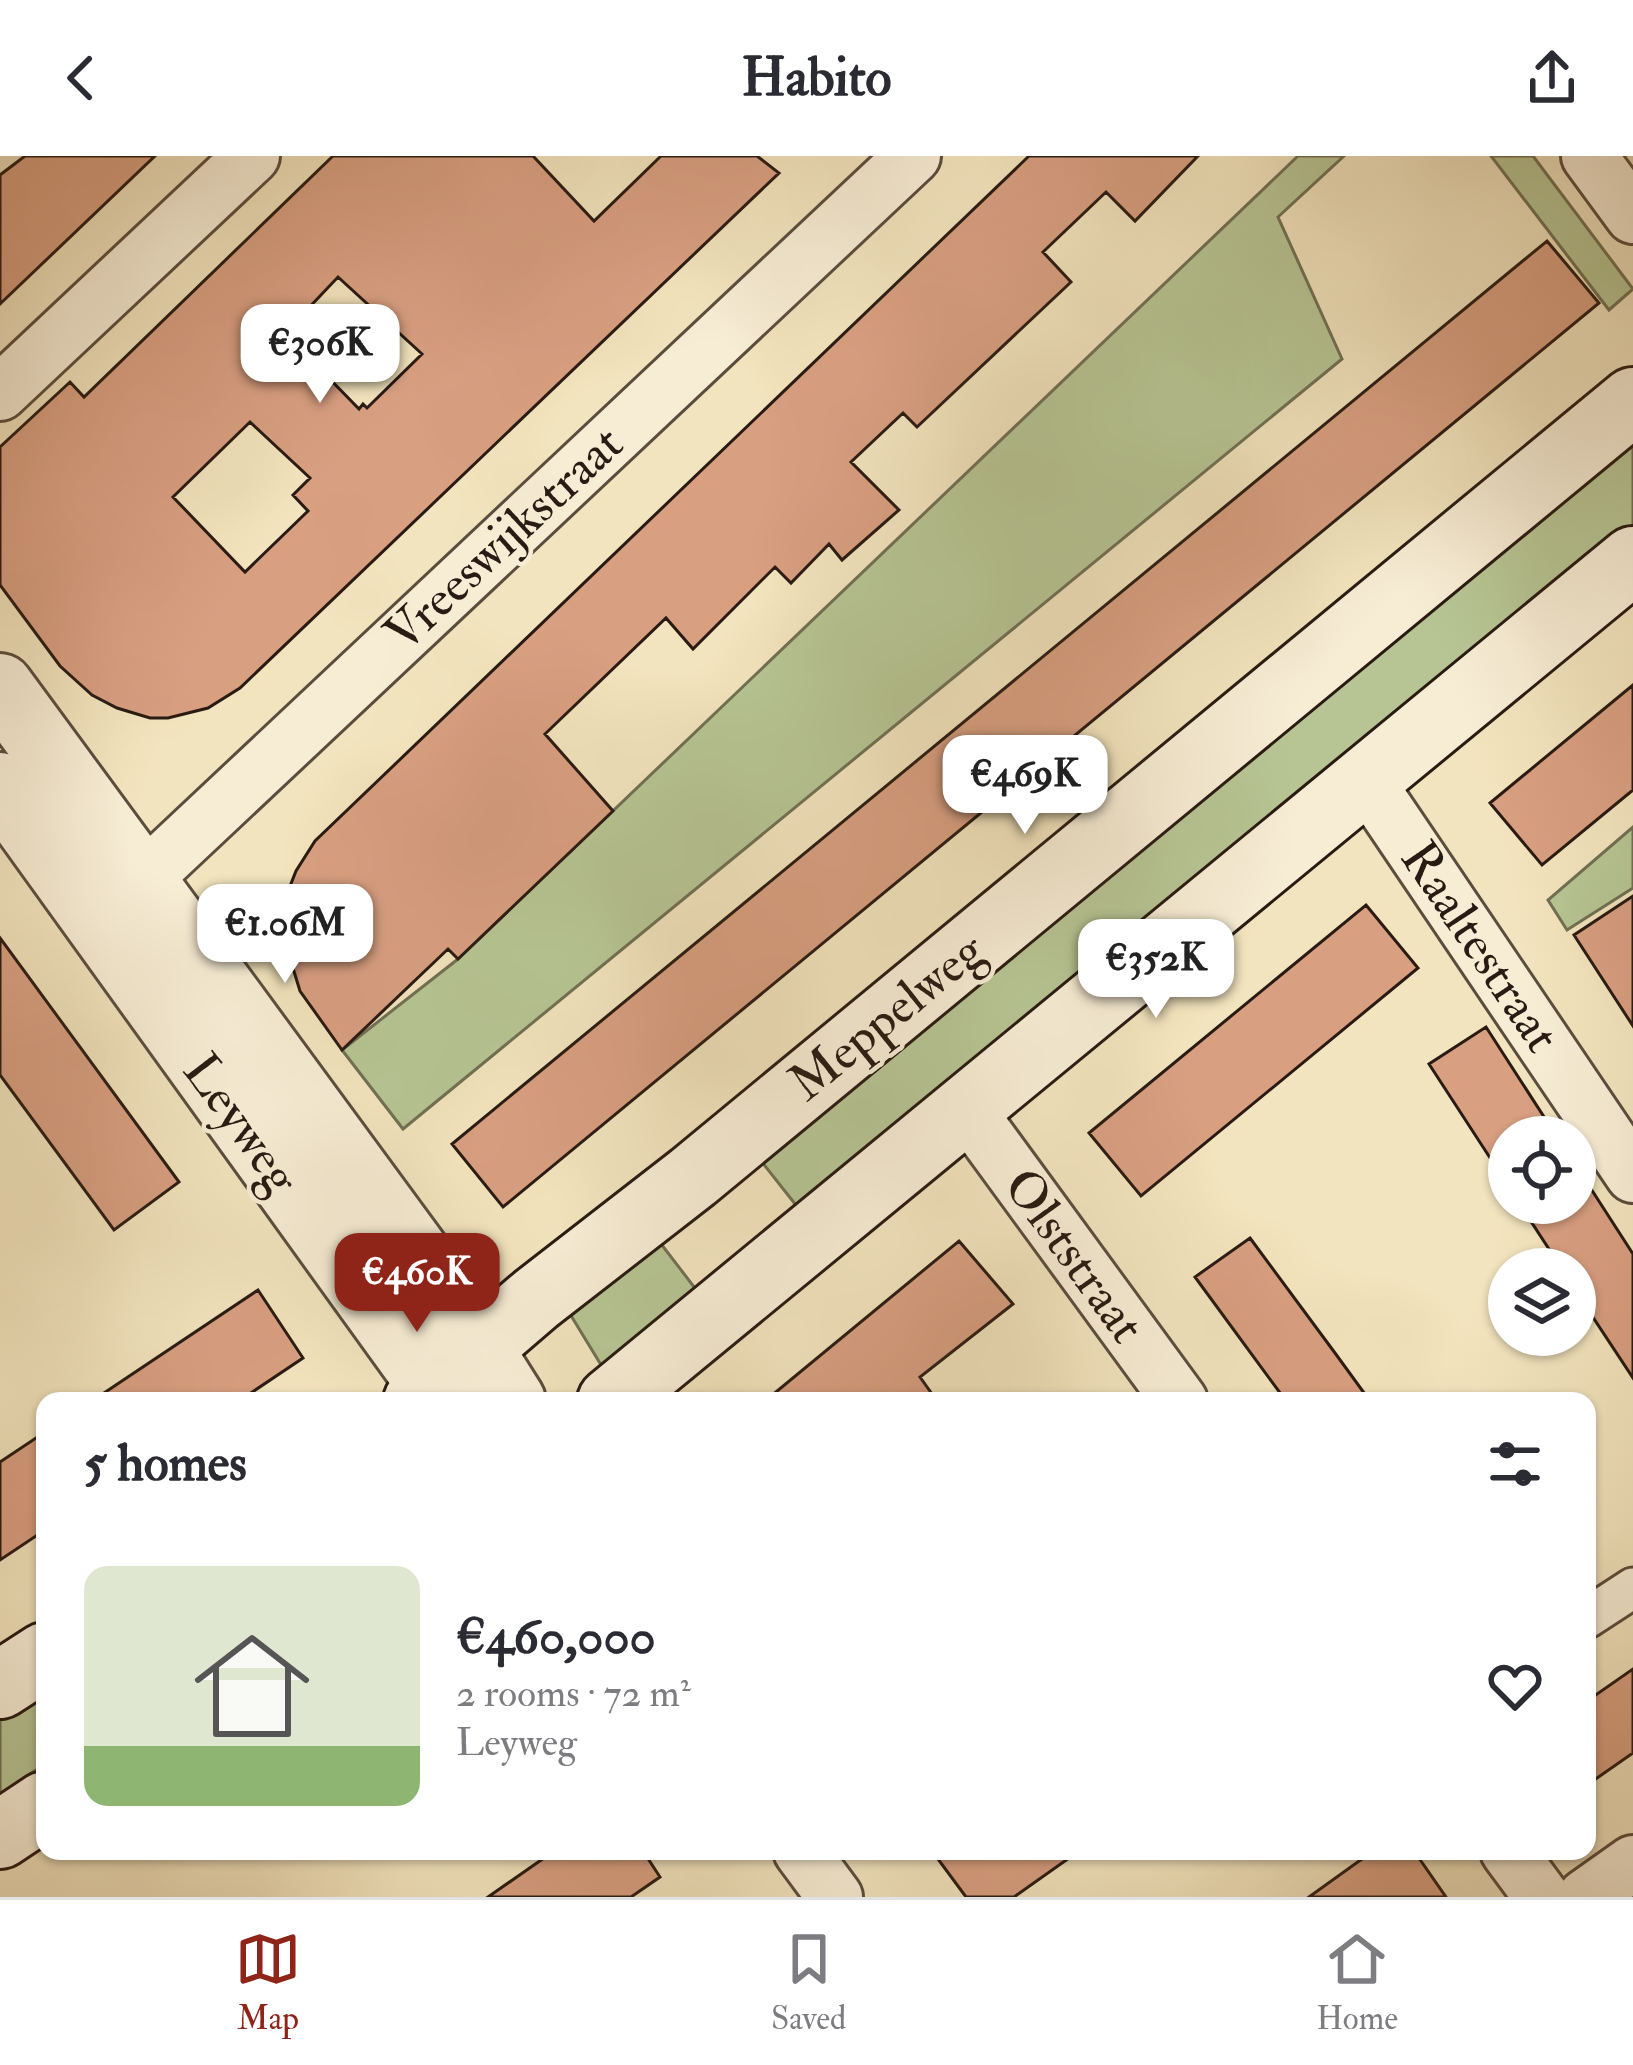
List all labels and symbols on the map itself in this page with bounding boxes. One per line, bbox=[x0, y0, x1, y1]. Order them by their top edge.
pin: €306K bbox=[236, 304, 404, 406]
street label: Vreeswijkstraat bbox=[371, 412, 637, 666]
pin: €469K bbox=[941, 735, 1109, 837]
street label: Raaltestraat bbox=[1386, 829, 1574, 1065]
pin: €1.06M bbox=[187, 884, 383, 986]
street label: Meppelweg bbox=[776, 918, 998, 1115]
pin: €352K bbox=[1072, 919, 1240, 1021]
street label: Leyweg bbox=[169, 1041, 314, 1208]
street label: Olststraat bbox=[989, 1156, 1159, 1356]
pin: €460K bbox=[333, 1233, 501, 1335]

